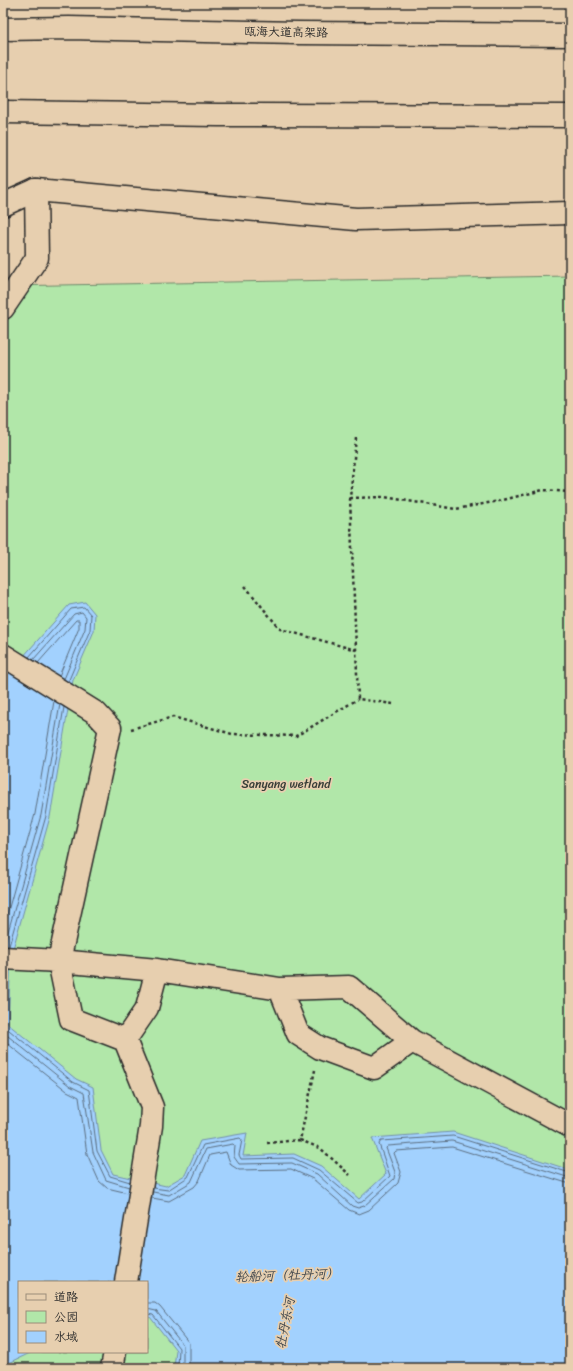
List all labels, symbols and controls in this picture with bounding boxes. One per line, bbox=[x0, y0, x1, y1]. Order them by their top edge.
street label: 瓯海大道高架路 bbox=[244, 20, 328, 44]
park label: Sanyang wetland bbox=[241, 773, 331, 795]
water label: 轮船河（牡丹河） bbox=[235, 1262, 339, 1288]
legend bbox=[18, 1281, 148, 1353]
text: 道路 bbox=[54, 1286, 78, 1308]
water label: 牡丹东河 bbox=[269, 1293, 302, 1351]
text: 公园 bbox=[54, 1306, 78, 1328]
text: 水域 bbox=[54, 1326, 78, 1348]

